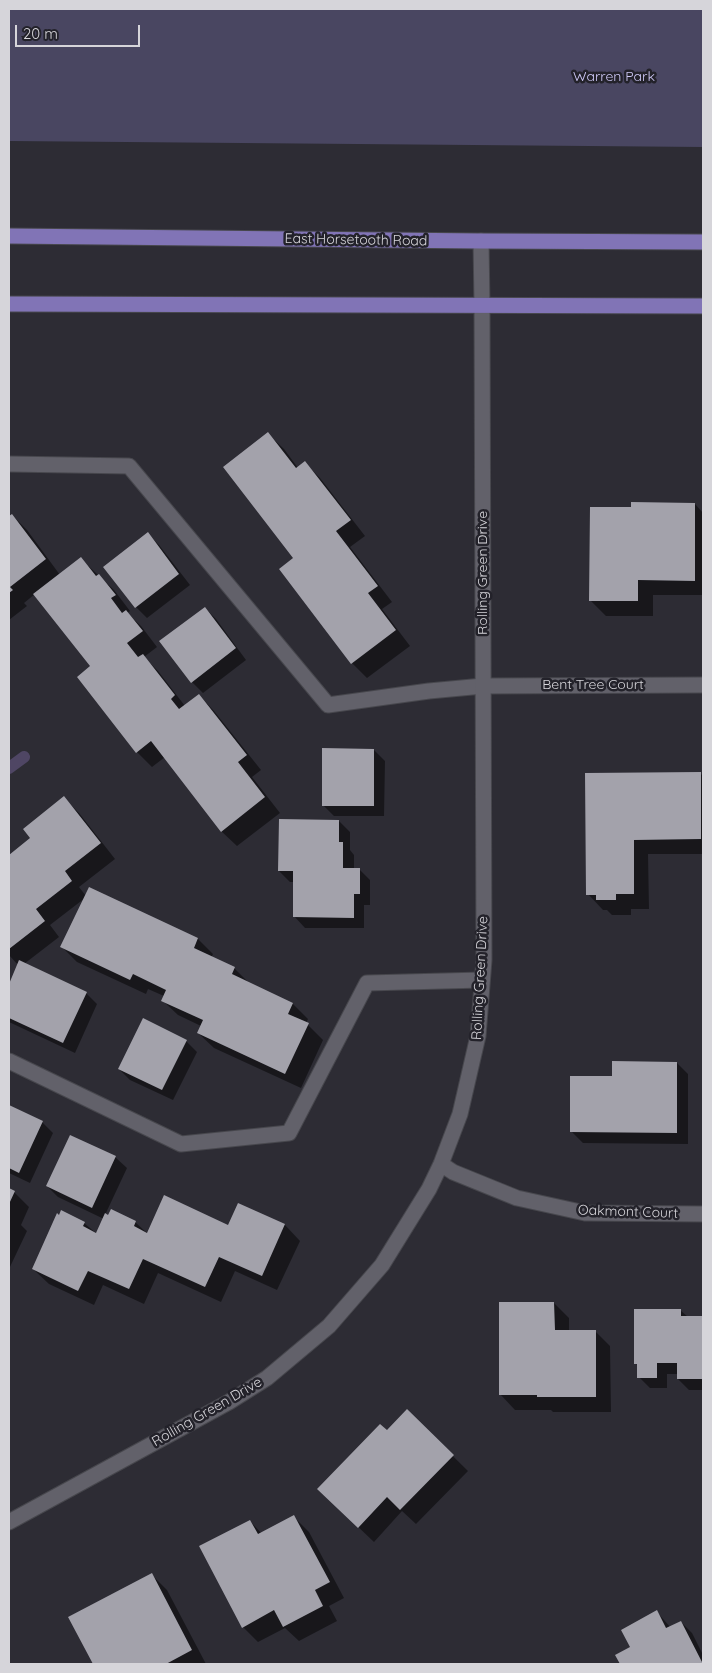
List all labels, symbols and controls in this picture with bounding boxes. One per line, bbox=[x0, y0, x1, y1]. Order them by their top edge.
scale bar bbox=[18, 15, 142, 47]
text: 20 m bbox=[23, 24, 58, 43]
park label: Warren Park bbox=[573, 69, 655, 85]
street label: East Horsetooth Road bbox=[284, 230, 428, 250]
street label: Rolling Green Drive bbox=[475, 511, 491, 635]
street label: Bent Tree Court bbox=[542, 677, 644, 693]
street label: Rolling Green Drive bbox=[468, 916, 492, 1040]
street label: Oakmont Court bbox=[578, 1202, 678, 1222]
street label: Rolling Green Drive bbox=[149, 1374, 265, 1450]

